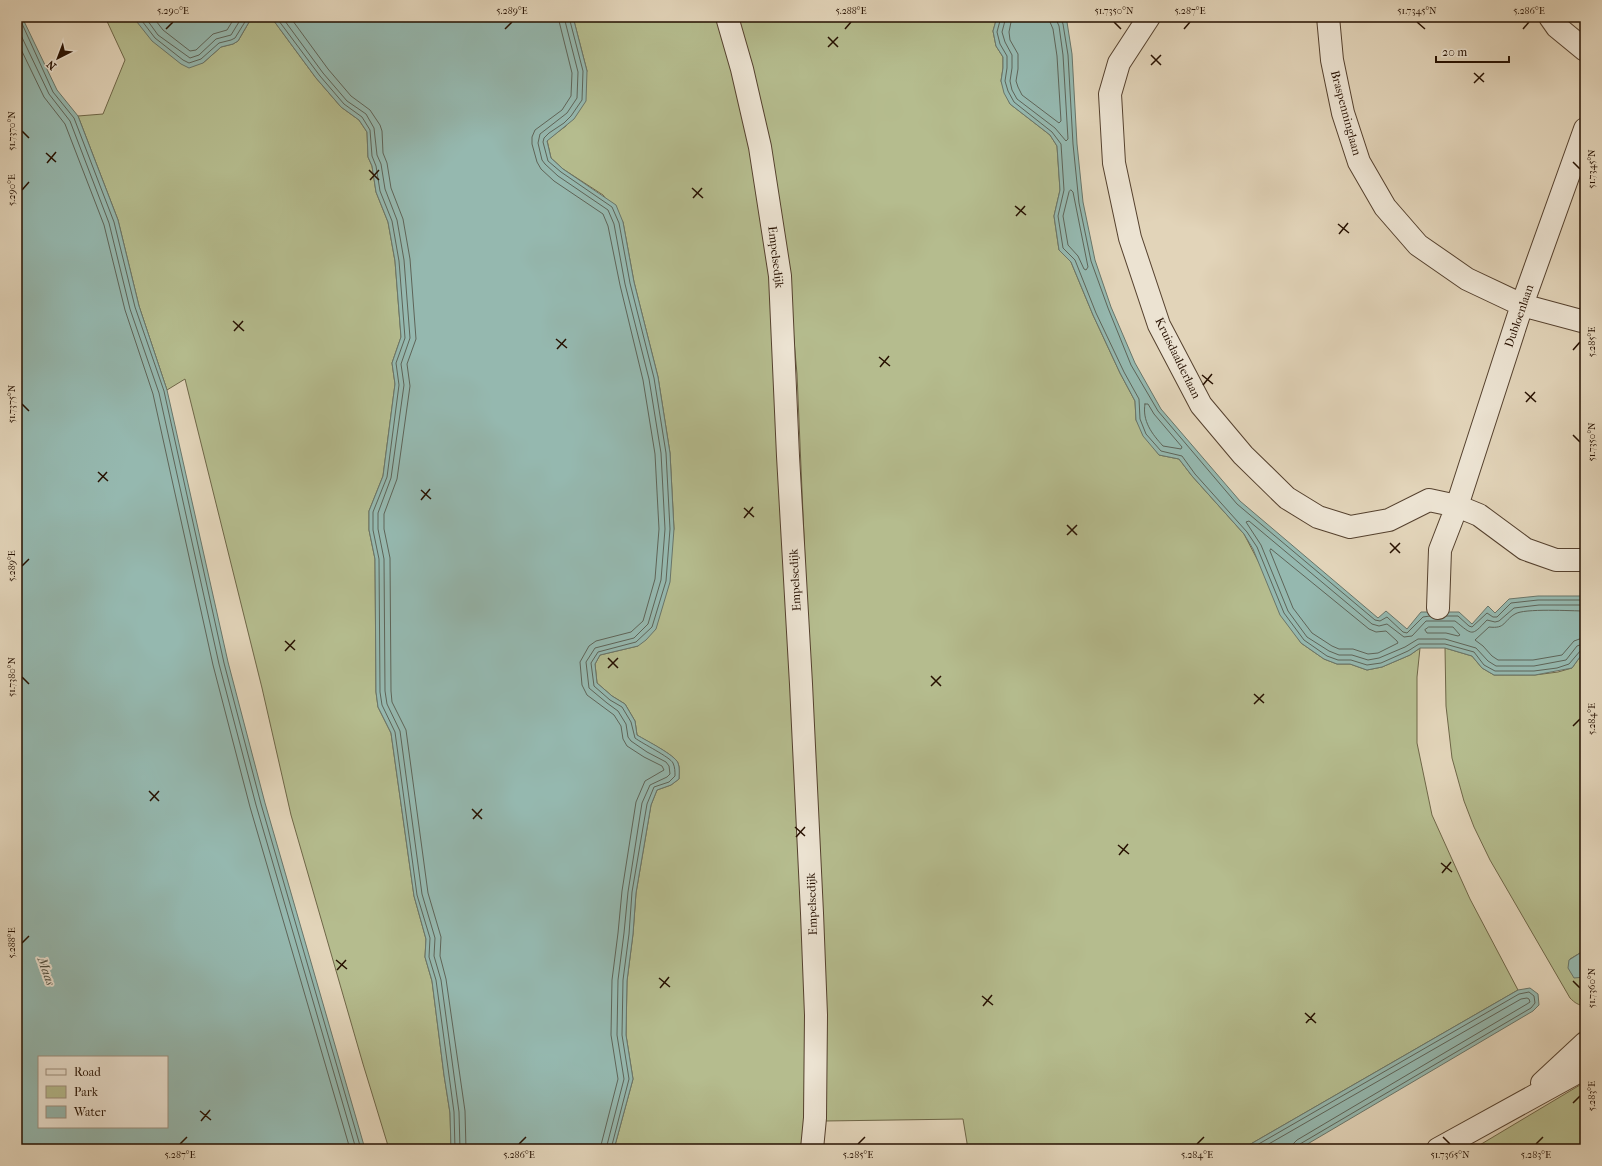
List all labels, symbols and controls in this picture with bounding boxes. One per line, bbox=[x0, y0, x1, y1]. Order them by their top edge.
text: 5.290°E bbox=[157, 5, 189, 17]
text: 5.289°E bbox=[496, 5, 528, 17]
text: 5.288°E bbox=[835, 5, 867, 17]
text: 51.7350°N bbox=[1094, 5, 1134, 17]
text: 5.287°E bbox=[1175, 5, 1206, 17]
text: 51.7345°N bbox=[1397, 5, 1437, 17]
text: 5.286°E bbox=[1513, 5, 1545, 17]
north arrow bbox=[38, 38, 78, 78]
scale bar bbox=[1436, 38, 1509, 64]
text: 20 m bbox=[1442, 45, 1467, 59]
text: N bbox=[44, 57, 59, 73]
street label: Braspenninglaan bbox=[1328, 69, 1364, 157]
text: 51.7370°N bbox=[6, 111, 18, 151]
text: 51.7345°N bbox=[1586, 149, 1598, 189]
text: 5.290°E bbox=[6, 174, 18, 206]
street label: Empelsedijk bbox=[765, 225, 787, 290]
street label: Dubloenlaan bbox=[1502, 283, 1536, 349]
street label: Kruisdaalderlaan bbox=[1152, 315, 1204, 401]
text: 5.285°E bbox=[1586, 327, 1598, 357]
text: 51.7375°N bbox=[6, 384, 18, 423]
text: 51.7350°N bbox=[1586, 422, 1598, 462]
street label: Empelsedijk bbox=[786, 548, 804, 612]
text: 5.289°E bbox=[6, 550, 18, 582]
text: 51.7380°N bbox=[6, 657, 18, 697]
text: 5.284°E bbox=[1586, 703, 1598, 735]
street label: Empelsedijk bbox=[804, 872, 820, 936]
text: 5.288°E bbox=[6, 927, 18, 959]
water label: Maas bbox=[34, 954, 59, 988]
text: 51.7360°N bbox=[1586, 967, 1598, 1008]
legend bbox=[38, 1056, 168, 1128]
text: Road bbox=[74, 1065, 101, 1079]
text: 5.283°E bbox=[1586, 1081, 1598, 1111]
text: Park bbox=[74, 1085, 99, 1099]
text: Water bbox=[73, 1105, 107, 1119]
text: 5.287°E bbox=[165, 1149, 196, 1161]
text: 5.286°E bbox=[503, 1149, 535, 1161]
text: 5.285°E bbox=[843, 1149, 873, 1161]
text: 5.284°E bbox=[1181, 1149, 1213, 1161]
text: 51.7365°N bbox=[1430, 1149, 1470, 1161]
text: 5.283°E bbox=[1521, 1149, 1551, 1161]

